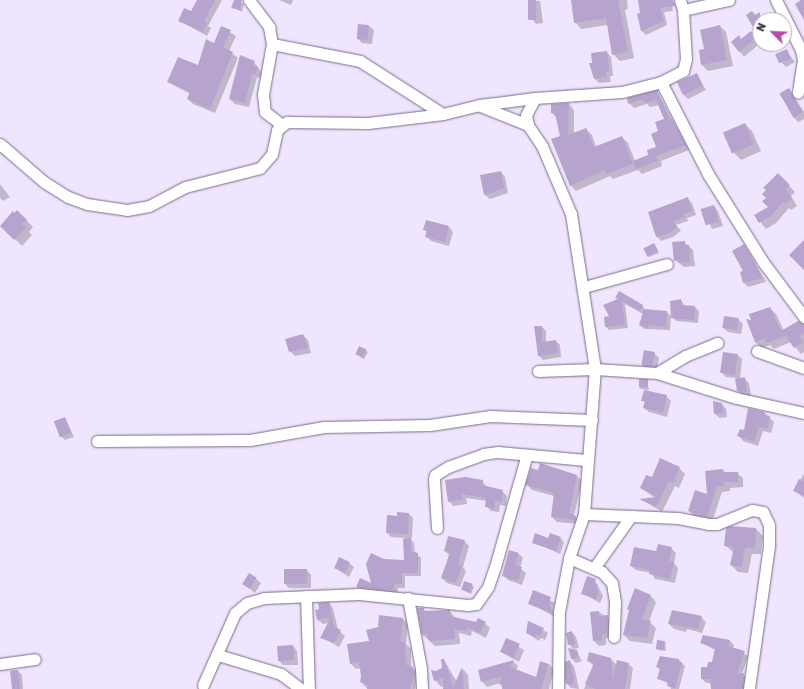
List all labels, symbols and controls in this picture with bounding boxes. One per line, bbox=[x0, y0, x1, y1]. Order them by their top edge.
north arrow bbox=[752, 12, 792, 52]
text: N bbox=[754, 21, 769, 34]

